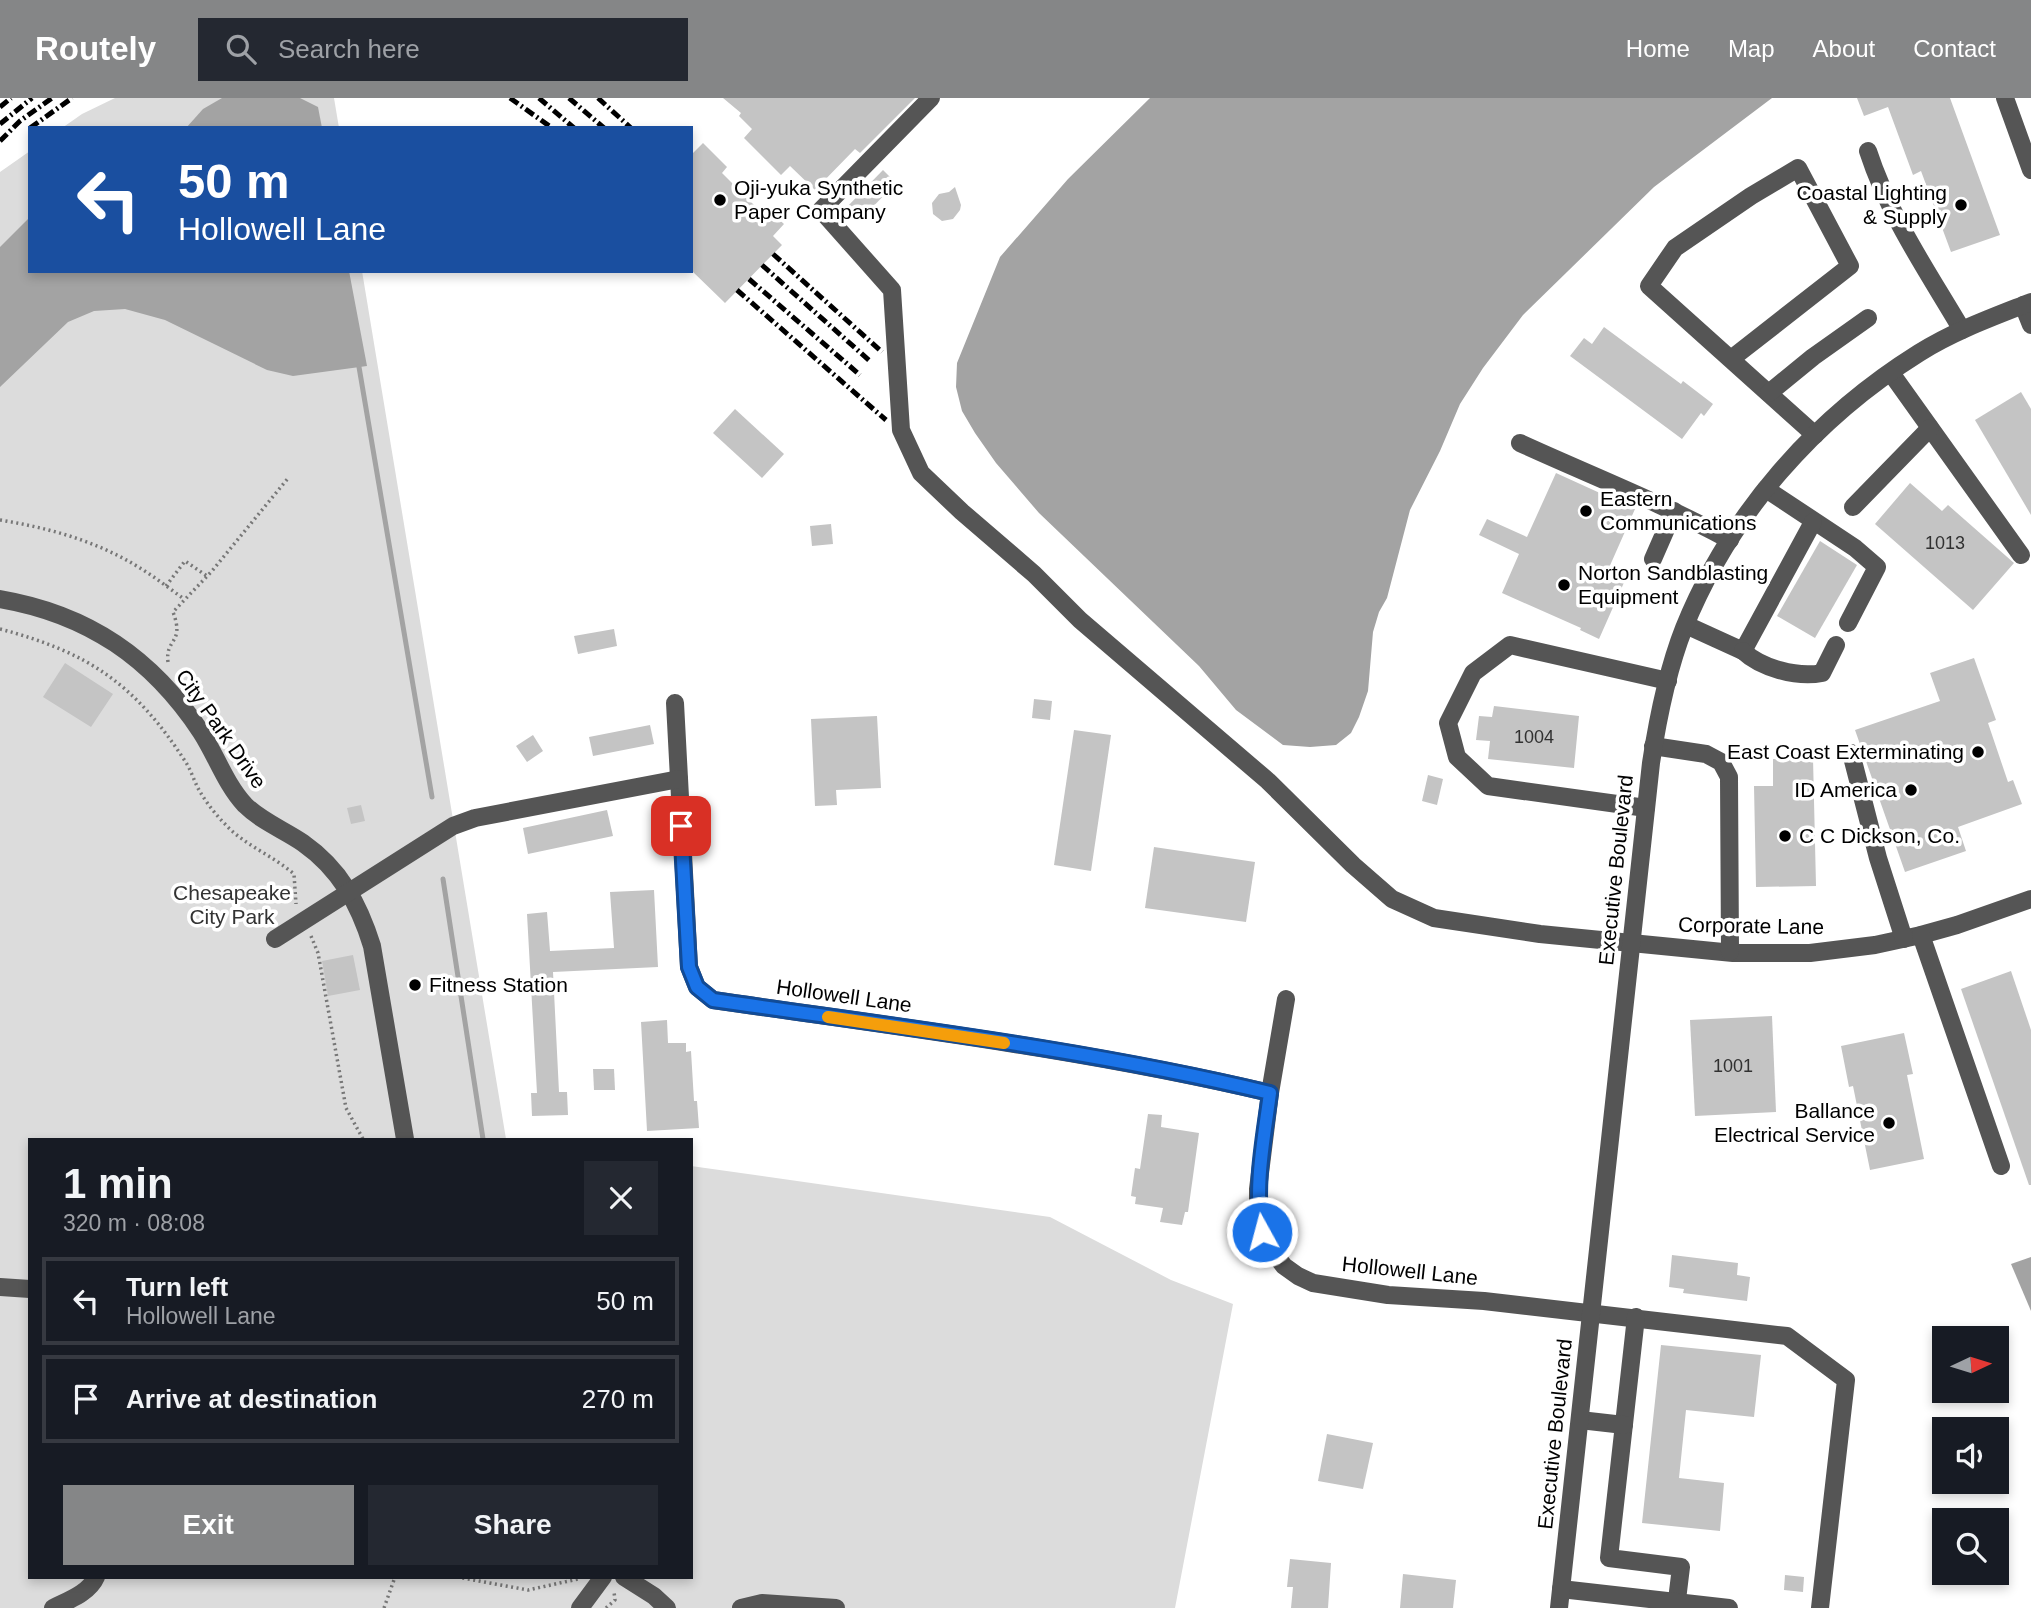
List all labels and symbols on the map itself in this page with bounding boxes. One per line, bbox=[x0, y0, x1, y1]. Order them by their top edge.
place label: Oji-yuka Synthetic Paper Company bbox=[734, 176, 903, 223]
place label: Coastal Lighting & Supply bbox=[1796, 181, 1947, 228]
marker: Oji-yuka Synthetic Paper Company bbox=[712, 192, 728, 208]
marker: Coastal Lighting & Supply bbox=[1953, 197, 1969, 213]
place label: Eastern Communications bbox=[1600, 487, 1756, 534]
marker: Eastern Communications bbox=[1578, 503, 1594, 519]
house number: 1013 bbox=[1925, 533, 1965, 553]
place label: Norton Sandblasting Equipment bbox=[1578, 561, 1768, 608]
marker: Norton Sandblasting Equipment bbox=[1556, 577, 1572, 593]
street label: City Park Drive bbox=[172, 665, 271, 793]
house number: 1004 bbox=[1514, 727, 1554, 747]
place label: East Coast Exterminating bbox=[1727, 740, 1964, 763]
marker: East Coast Exterminating bbox=[1970, 744, 1986, 760]
street label: Executive Boulevard bbox=[1594, 774, 1637, 966]
place label: ID America bbox=[1794, 778, 1897, 801]
marker: ID America bbox=[1903, 782, 1919, 798]
pin bbox=[651, 796, 711, 856]
place label: C C Dickson, Co. bbox=[1799, 824, 1960, 847]
marker: C C Dickson, Co. bbox=[1777, 828, 1793, 844]
park label: Chesapeake City Park bbox=[173, 881, 291, 928]
street label: Corporate Lane bbox=[1678, 913, 1824, 938]
place label: Fitness Station bbox=[429, 973, 568, 996]
street label: Hollowell Lane bbox=[775, 975, 913, 1016]
marker: Fitness Station bbox=[407, 977, 423, 993]
house number: 1001 bbox=[1713, 1056, 1753, 1076]
place label: Ballance Electrical Service bbox=[1714, 1099, 1875, 1146]
marker: Ballance Electrical Service bbox=[1881, 1115, 1897, 1131]
position arrow bbox=[1225, 1195, 1299, 1269]
street label: Hollowell Lane bbox=[1341, 1252, 1479, 1289]
north arrow bbox=[1932, 1326, 2009, 1404]
street label: Executive Boulevard bbox=[1533, 1338, 1576, 1530]

